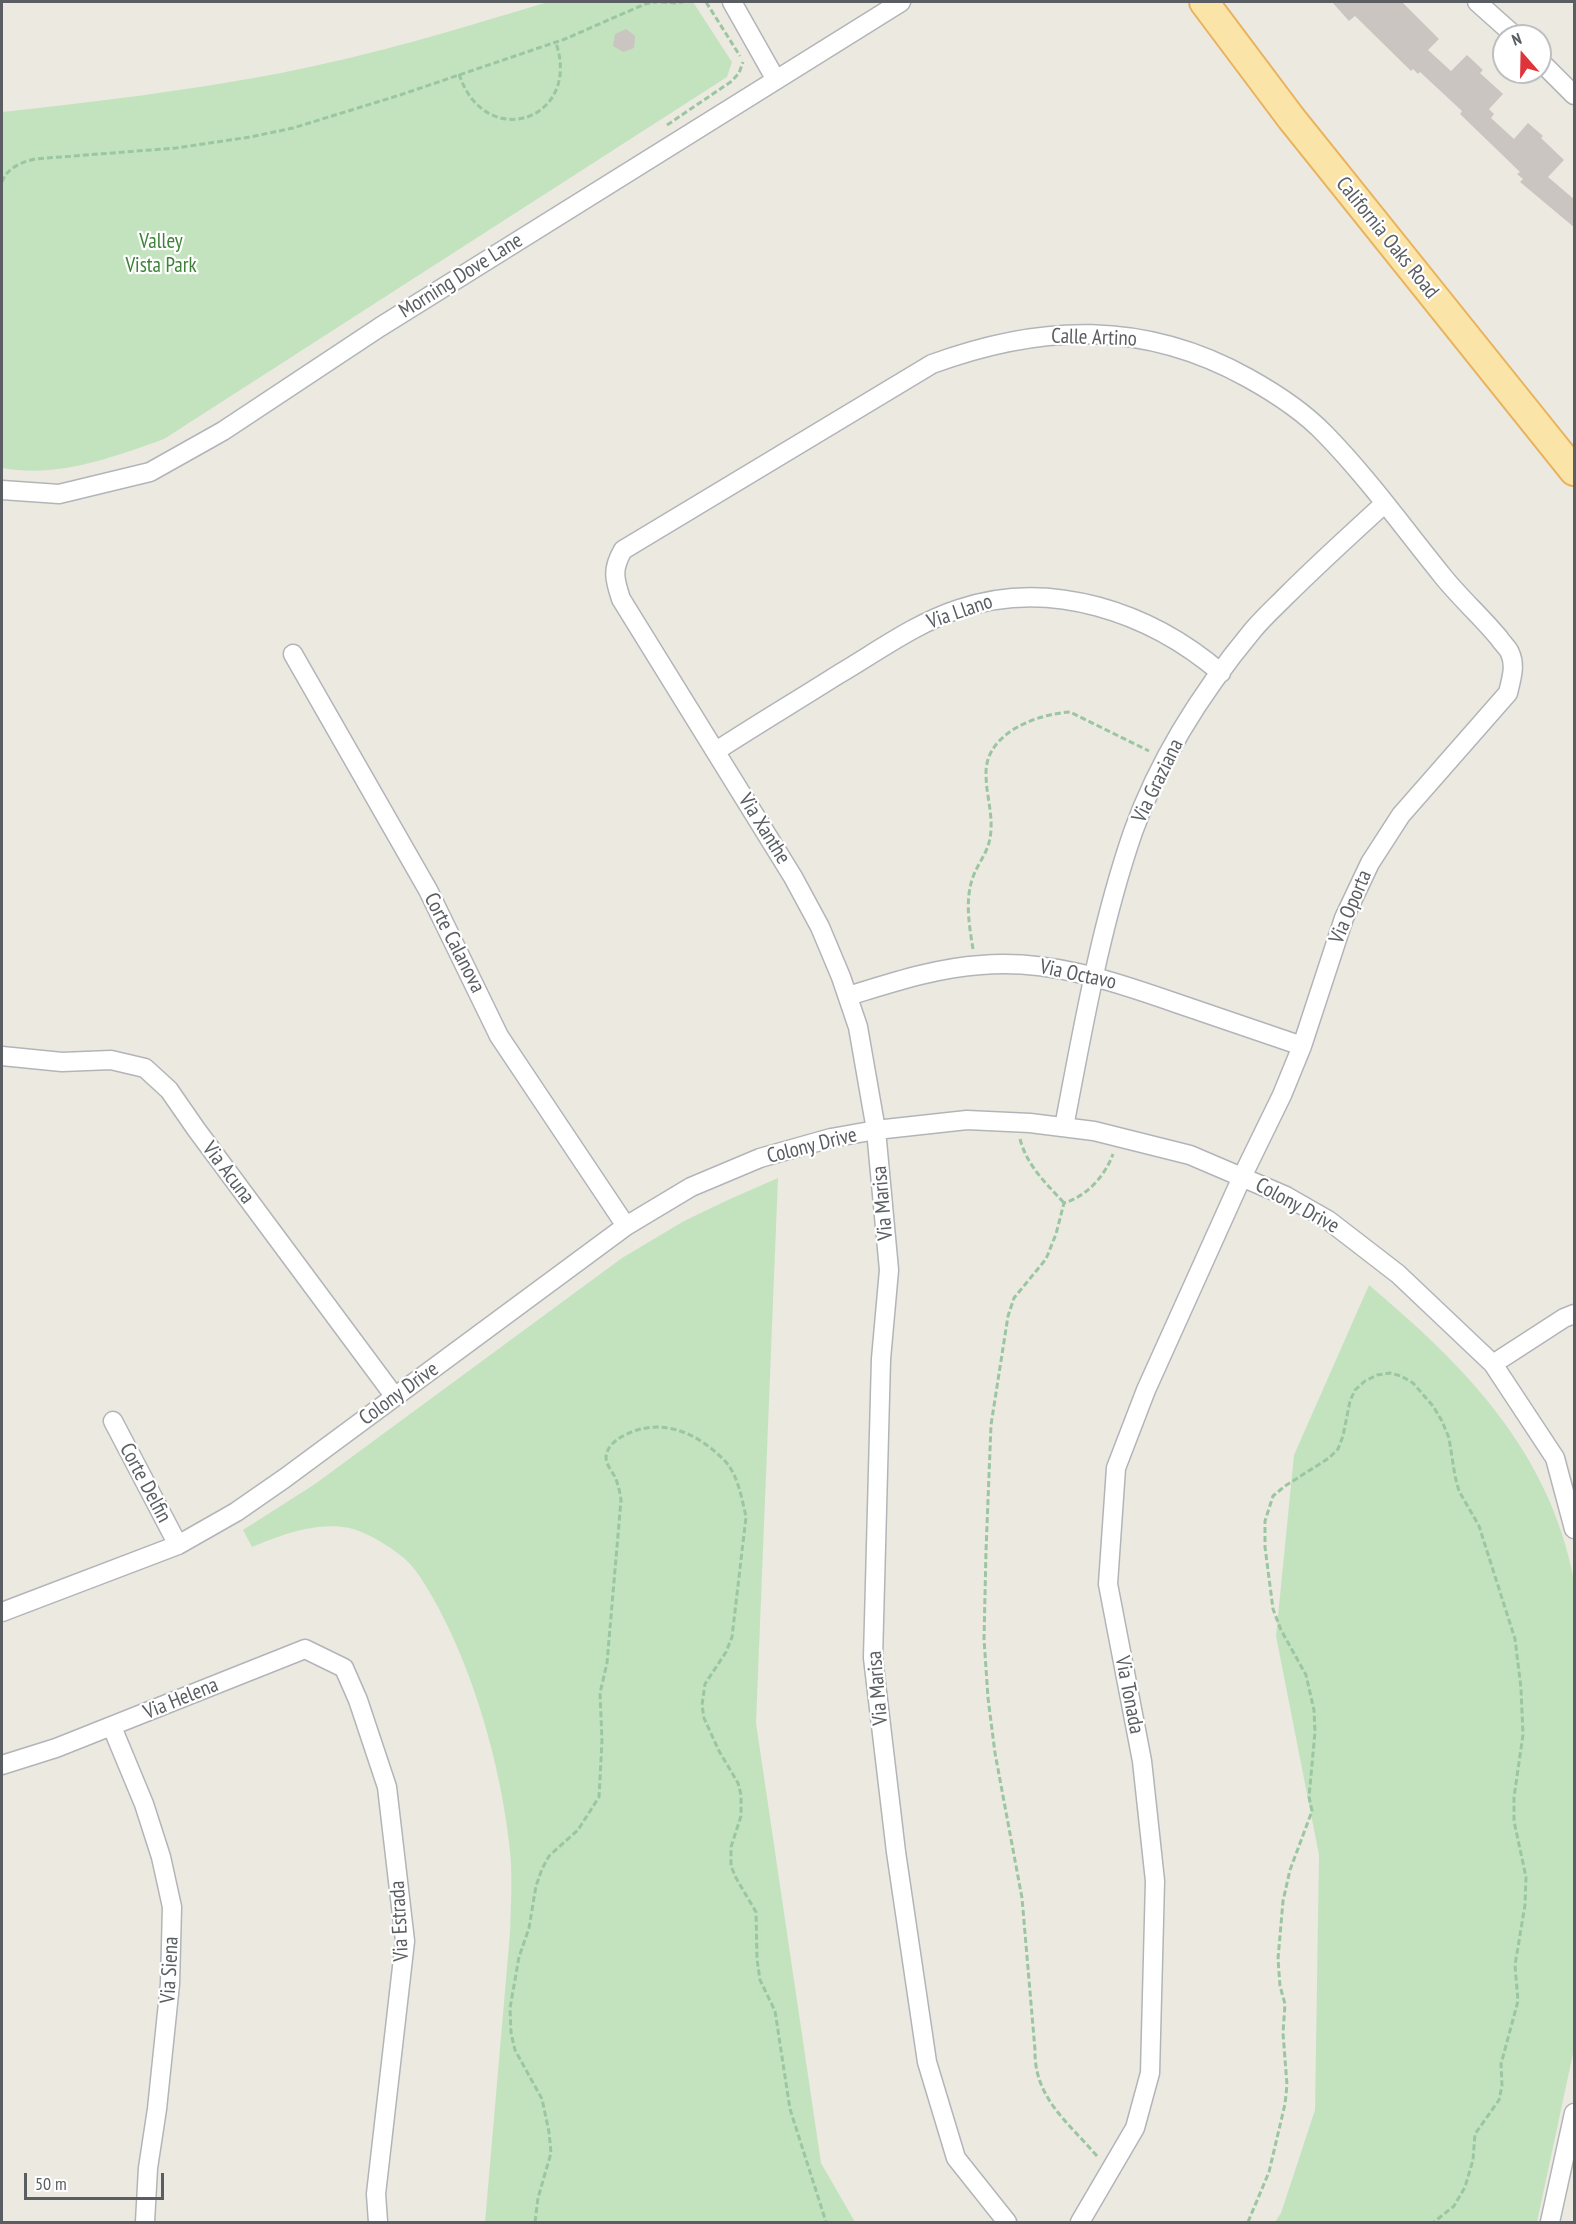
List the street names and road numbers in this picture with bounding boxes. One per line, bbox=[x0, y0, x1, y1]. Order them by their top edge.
street label: California Oaks Road bbox=[1330, 172, 1444, 304]
street label: Morning Dove Lane bbox=[395, 228, 527, 324]
street label: Calle Artino bbox=[1051, 324, 1137, 352]
street label: Via Llano bbox=[924, 589, 996, 635]
street label: Via Graziana bbox=[1127, 735, 1189, 827]
street label: Via Xanthe bbox=[733, 789, 795, 869]
street label: Via Oporta bbox=[1324, 866, 1378, 948]
street label: Corte Calanova bbox=[418, 889, 490, 997]
street label: Via Octavo bbox=[1037, 955, 1119, 995]
street label: Colony Drive bbox=[764, 1123, 860, 1169]
street label: Via Acuna bbox=[197, 1137, 259, 1209]
street label: Via Marisa bbox=[867, 1165, 899, 1241]
street label: Colony Drive bbox=[1251, 1173, 1343, 1239]
street label: Colony Drive bbox=[354, 1357, 444, 1431]
street label: Corte Delfin bbox=[114, 1439, 176, 1527]
street label: Via Marisa bbox=[862, 1650, 894, 1726]
street label: Via Tonada bbox=[1109, 1654, 1149, 1736]
street label: Via Helena bbox=[140, 1673, 222, 1725]
street label: Via Estrada bbox=[385, 1880, 415, 1962]
street label: Via Siena bbox=[156, 1936, 184, 2004]

